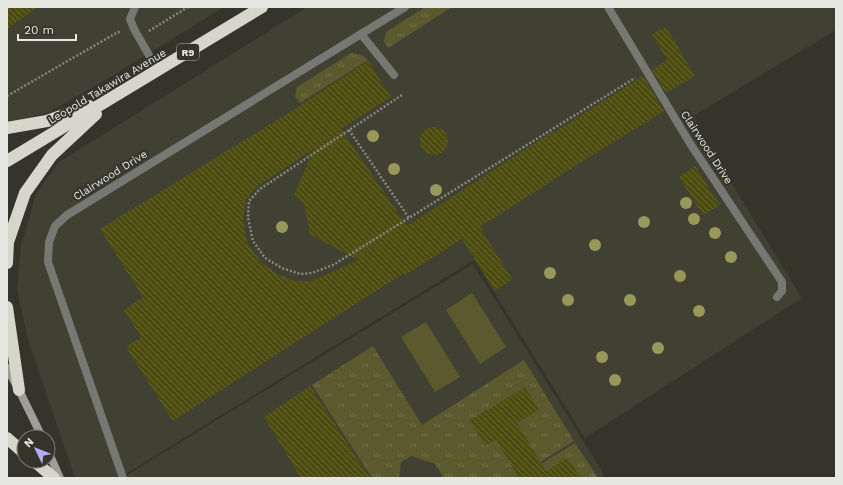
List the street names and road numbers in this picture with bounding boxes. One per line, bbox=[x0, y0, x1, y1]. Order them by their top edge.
road number: R9 bbox=[177, 44, 199, 60]
street label: Leopold Takawira Avenue bbox=[46, 46, 169, 127]
street label: Clairwood Drive bbox=[678, 108, 735, 186]
street label: Clairwood Drive bbox=[71, 147, 150, 203]

